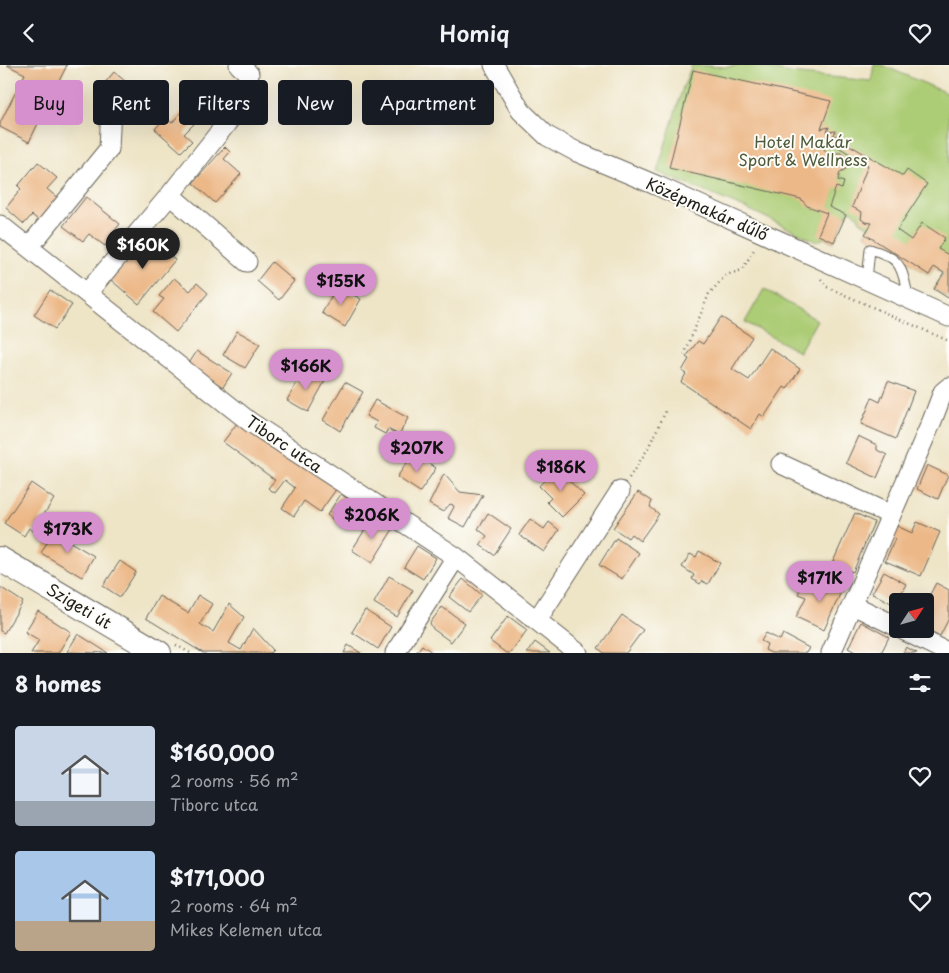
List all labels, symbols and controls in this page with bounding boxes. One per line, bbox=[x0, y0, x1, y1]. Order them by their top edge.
text: Homiq bbox=[440, 16, 509, 49]
icon: back bbox=[15, 19, 43, 47]
icon: heart bbox=[906, 19, 934, 47]
chip: Buy bbox=[15, 80, 83, 125]
chip: Rent bbox=[93, 80, 169, 125]
chip: Filters bbox=[179, 80, 268, 125]
chip: New bbox=[278, 80, 352, 125]
chip: Apartment bbox=[362, 80, 494, 125]
park label: Hotel Makár Sport & Wellness bbox=[738, 129, 868, 171]
street label: Középmakár dűlő bbox=[643, 170, 772, 246]
pin: $160K bbox=[108, 227, 178, 270]
text: $160K bbox=[117, 232, 169, 256]
pin: $155K bbox=[306, 263, 376, 306]
text: $155K bbox=[316, 268, 366, 292]
pin: $166K bbox=[271, 349, 341, 391]
text: $166K bbox=[281, 353, 331, 377]
street label: Tiborc utca bbox=[241, 409, 328, 478]
pin: $207K bbox=[382, 431, 452, 473]
text: $207K bbox=[390, 435, 444, 459]
pin: $186K bbox=[526, 449, 596, 492]
text: $186K bbox=[536, 454, 586, 478]
pin: $206K bbox=[337, 497, 407, 540]
text: $206K bbox=[344, 502, 400, 526]
pin: $173K bbox=[33, 511, 103, 554]
text: $173K bbox=[43, 516, 93, 540]
pin: $171K bbox=[785, 561, 855, 603]
text: $171K bbox=[797, 565, 843, 589]
street label: Szigeti út bbox=[43, 576, 117, 634]
north arrow bbox=[889, 593, 934, 637]
map controls bbox=[889, 593, 934, 638]
text: 8 homes bbox=[15, 667, 101, 699]
icon: filters bbox=[906, 669, 934, 697]
text: $160,000 bbox=[170, 736, 274, 768]
icon: home bbox=[55, 746, 115, 806]
icon: heart bbox=[906, 762, 934, 790]
text: 2 rooms · 56 m² bbox=[170, 768, 299, 792]
text: Tiborc utca bbox=[170, 792, 258, 816]
text: $171,000 bbox=[170, 861, 265, 893]
icon: home bbox=[55, 871, 115, 931]
icon: heart bbox=[906, 887, 934, 915]
text: 2 rooms · 64 m² bbox=[170, 893, 298, 917]
text: Mikes Kelemen utca bbox=[170, 917, 322, 941]

